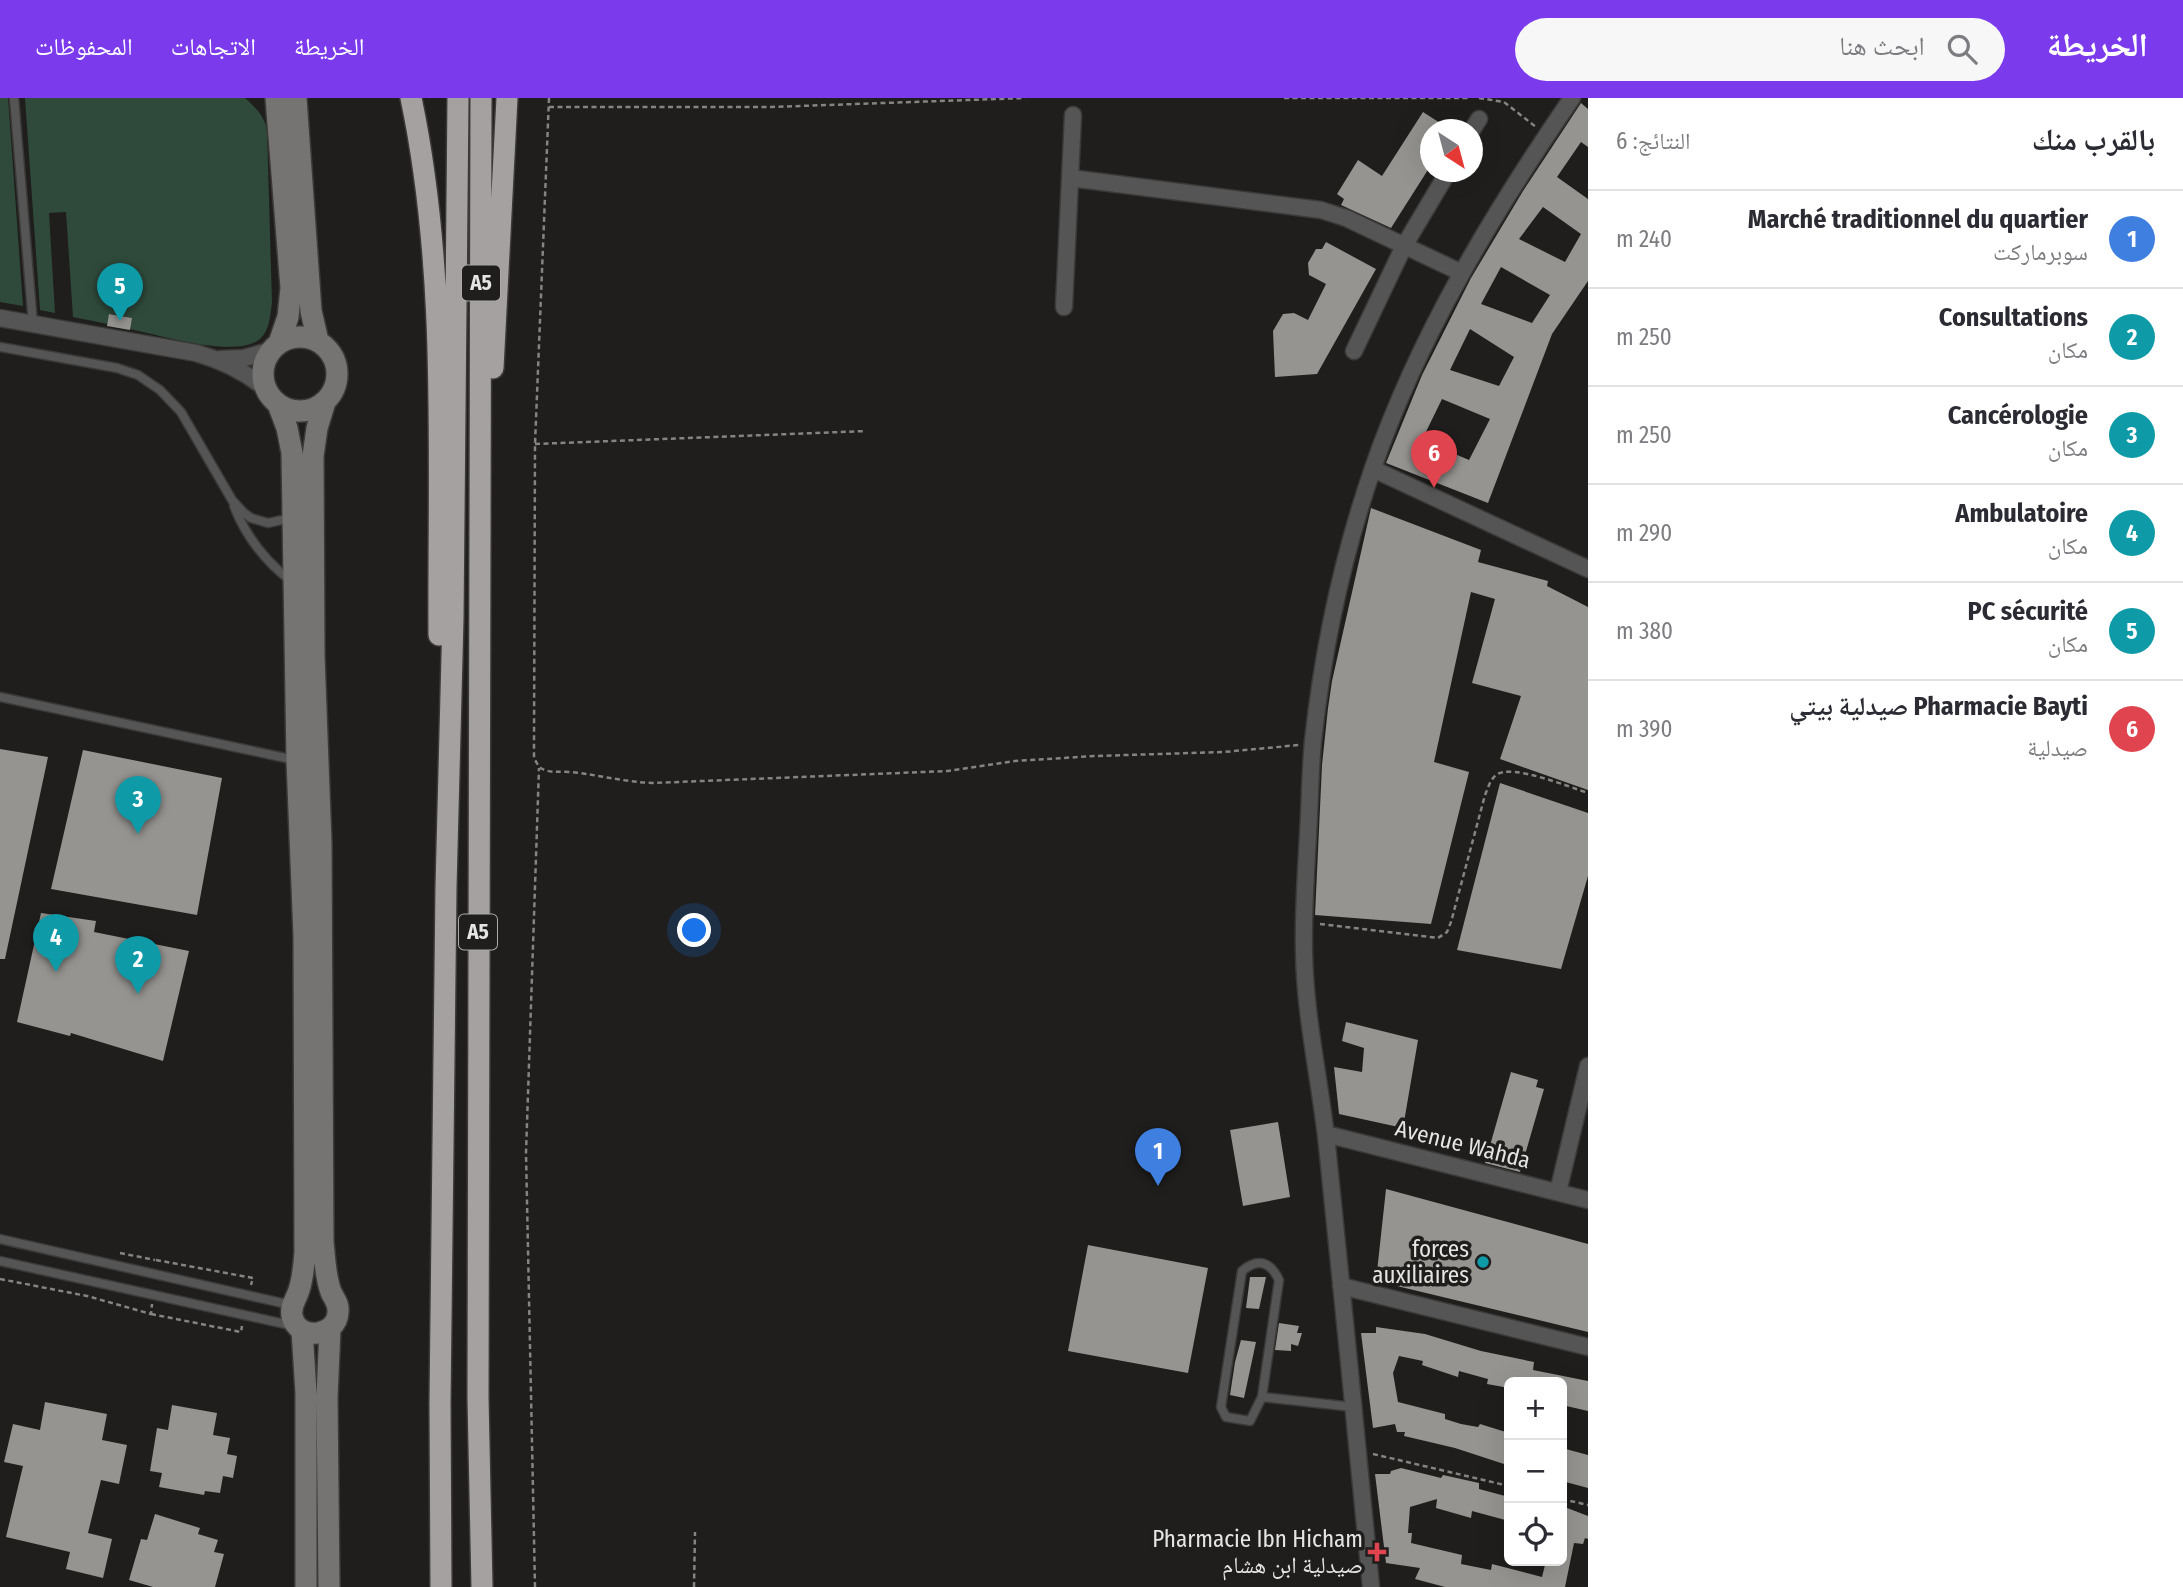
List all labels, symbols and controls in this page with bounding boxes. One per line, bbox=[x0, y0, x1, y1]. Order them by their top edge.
search box bbox=[1515, 18, 2005, 81]
text: الخريطة bbox=[2047, 25, 2148, 65]
icon: search bbox=[1943, 30, 1981, 68]
text: ابحث هنا bbox=[1839, 31, 1925, 62]
text: المحفوظات bbox=[35, 33, 133, 61]
text: الاتجاهات bbox=[171, 33, 256, 61]
text: الخريطة bbox=[294, 33, 365, 61]
north arrow bbox=[1420, 119, 1483, 182]
text: بالقرب منك bbox=[2032, 122, 2155, 158]
text: النتائج: 6 bbox=[1616, 127, 1691, 155]
text: Marché traditionnel du quartier bbox=[1748, 204, 2088, 235]
text: 240 m bbox=[1616, 225, 1672, 253]
text: 1 bbox=[2127, 225, 2137, 253]
text: سوبرماركت bbox=[1993, 238, 2088, 266]
pin: 5 bbox=[97, 263, 143, 321]
road number: A5 bbox=[462, 266, 500, 300]
text: Consultations bbox=[1939, 302, 2088, 333]
text: 250 m bbox=[1616, 323, 1672, 351]
text: 2 bbox=[2127, 323, 2137, 351]
text: مكان bbox=[2048, 336, 2088, 364]
text: Cancérologie bbox=[1948, 400, 2088, 431]
text: 250 m bbox=[1616, 421, 1672, 449]
text: 3 bbox=[2127, 421, 2137, 449]
pin: 6 bbox=[1411, 430, 1457, 488]
text: مكان bbox=[2048, 434, 2088, 462]
text: Ambulatoire bbox=[1955, 498, 2088, 529]
text: 290 m bbox=[1616, 519, 1672, 547]
text: 4 bbox=[2126, 519, 2138, 547]
text: مكان bbox=[2048, 532, 2088, 560]
text: PC sécurité bbox=[1968, 596, 2088, 627]
text: 380 m bbox=[1616, 617, 1673, 645]
text: 5 bbox=[2126, 617, 2138, 645]
text: مكان bbox=[2048, 630, 2088, 658]
text: Pharmacie Bayti صيدلية بيتي bbox=[1789, 691, 2088, 722]
text: 390 m bbox=[1616, 715, 1672, 743]
text: 6 bbox=[2126, 715, 2138, 743]
text: صيدلية bbox=[2027, 734, 2088, 762]
pin: 3 bbox=[115, 776, 161, 834]
your location bbox=[677, 913, 711, 947]
pin: 4 bbox=[33, 914, 79, 972]
road number: A5 bbox=[459, 914, 497, 950]
pin: 2 bbox=[115, 936, 161, 994]
street label: Avenue Wahda bbox=[1393, 1114, 1533, 1174]
pin: 1 bbox=[1135, 1128, 1181, 1186]
place label: forces auxiliaires bbox=[1372, 1235, 1469, 1289]
marker: forces auxiliaires bbox=[1475, 1254, 1491, 1270]
map controls bbox=[1504, 1377, 1567, 1566]
button: + bbox=[1504, 1377, 1567, 1440]
button: − bbox=[1504, 1440, 1567, 1503]
button: locate bbox=[1504, 1503, 1567, 1566]
place label: Pharmacie Ibn Hicham صيدلية ابن هشام bbox=[1152, 1525, 1363, 1581]
marker: Pharmacie Ibn Hicham صيدلية ابن هشام bbox=[1369, 1544, 1385, 1560]

